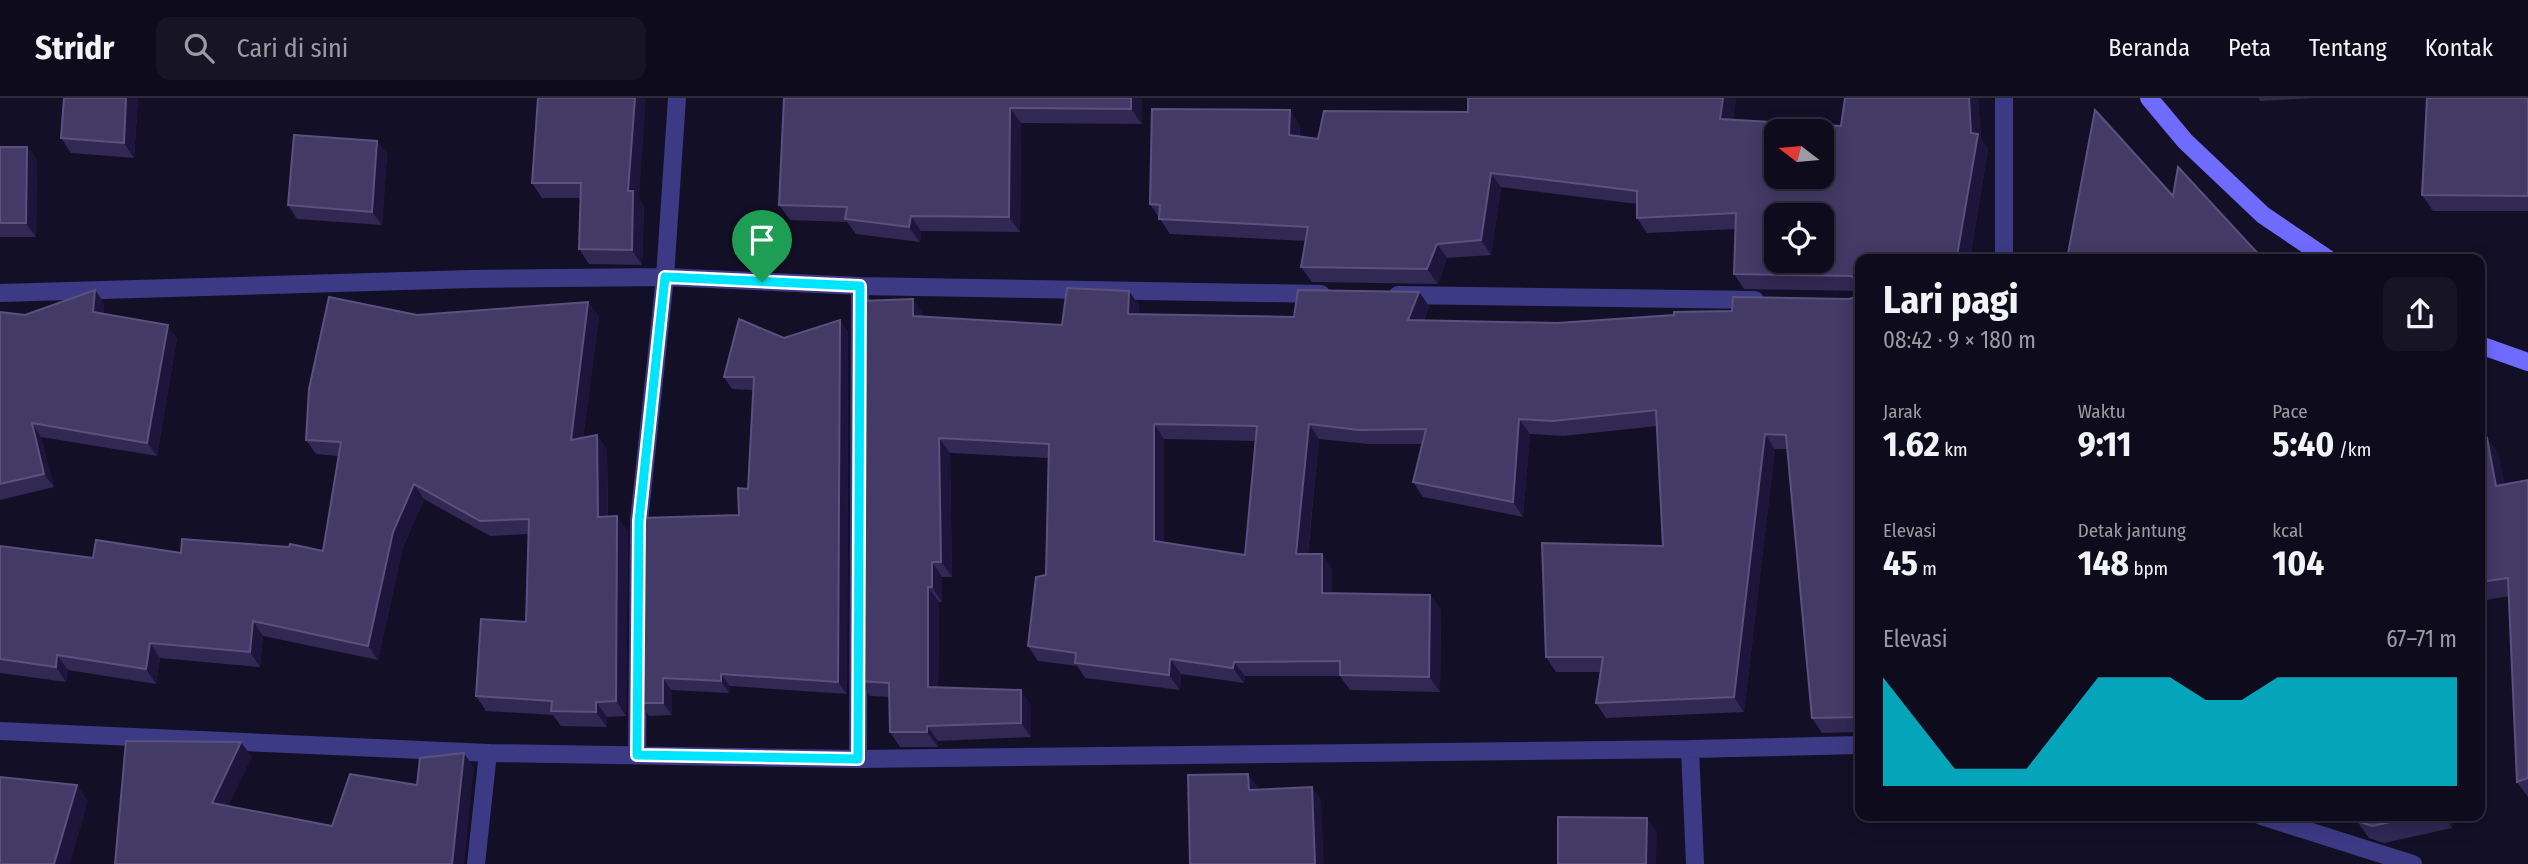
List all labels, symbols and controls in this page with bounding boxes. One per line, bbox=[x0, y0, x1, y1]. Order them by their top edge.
search box bbox=[156, 17, 646, 80]
text: Stridr bbox=[35, 28, 114, 68]
icon: search bbox=[180, 29, 218, 67]
text: Cari di sini bbox=[236, 33, 348, 64]
text: Beranda bbox=[2108, 34, 2190, 62]
text: Peta bbox=[2228, 34, 2271, 62]
text: Tentang bbox=[2309, 34, 2387, 62]
text: Kontak bbox=[2425, 34, 2493, 62]
north arrow bbox=[1764, 119, 1834, 189]
map controls bbox=[1764, 119, 1834, 273]
button: locate bbox=[1764, 203, 1834, 273]
pin bbox=[732, 210, 792, 282]
icon: arrive bbox=[743, 221, 781, 259]
text: Lari pagi bbox=[1883, 277, 2019, 323]
button: share bbox=[2383, 277, 2457, 351]
text: 08:42 · 9 × 180 m bbox=[1883, 326, 2036, 354]
text: Jarak bbox=[1883, 400, 1922, 423]
text: Waktu bbox=[2078, 400, 2126, 423]
text: Pace bbox=[2272, 400, 2308, 423]
text: 1.62 bbox=[1883, 423, 1940, 465]
text: 9:11 bbox=[2078, 423, 2132, 465]
text: 5:40 bbox=[2272, 423, 2334, 465]
text: km bbox=[1940, 438, 1968, 461]
text: /km bbox=[2334, 438, 2371, 461]
text: Elevasi bbox=[1883, 519, 1936, 542]
text: Detak jantung bbox=[2078, 519, 2186, 542]
text: kcal bbox=[2272, 519, 2303, 542]
text: 45 bbox=[1883, 542, 1918, 584]
text: 148 bbox=[2078, 542, 2129, 584]
text: 104 bbox=[2272, 542, 2324, 584]
text: m bbox=[1918, 557, 1937, 580]
text: bpm bbox=[2129, 557, 2168, 580]
text: Elevasi bbox=[1883, 625, 1948, 653]
text: 67–71 m bbox=[2386, 625, 2457, 653]

